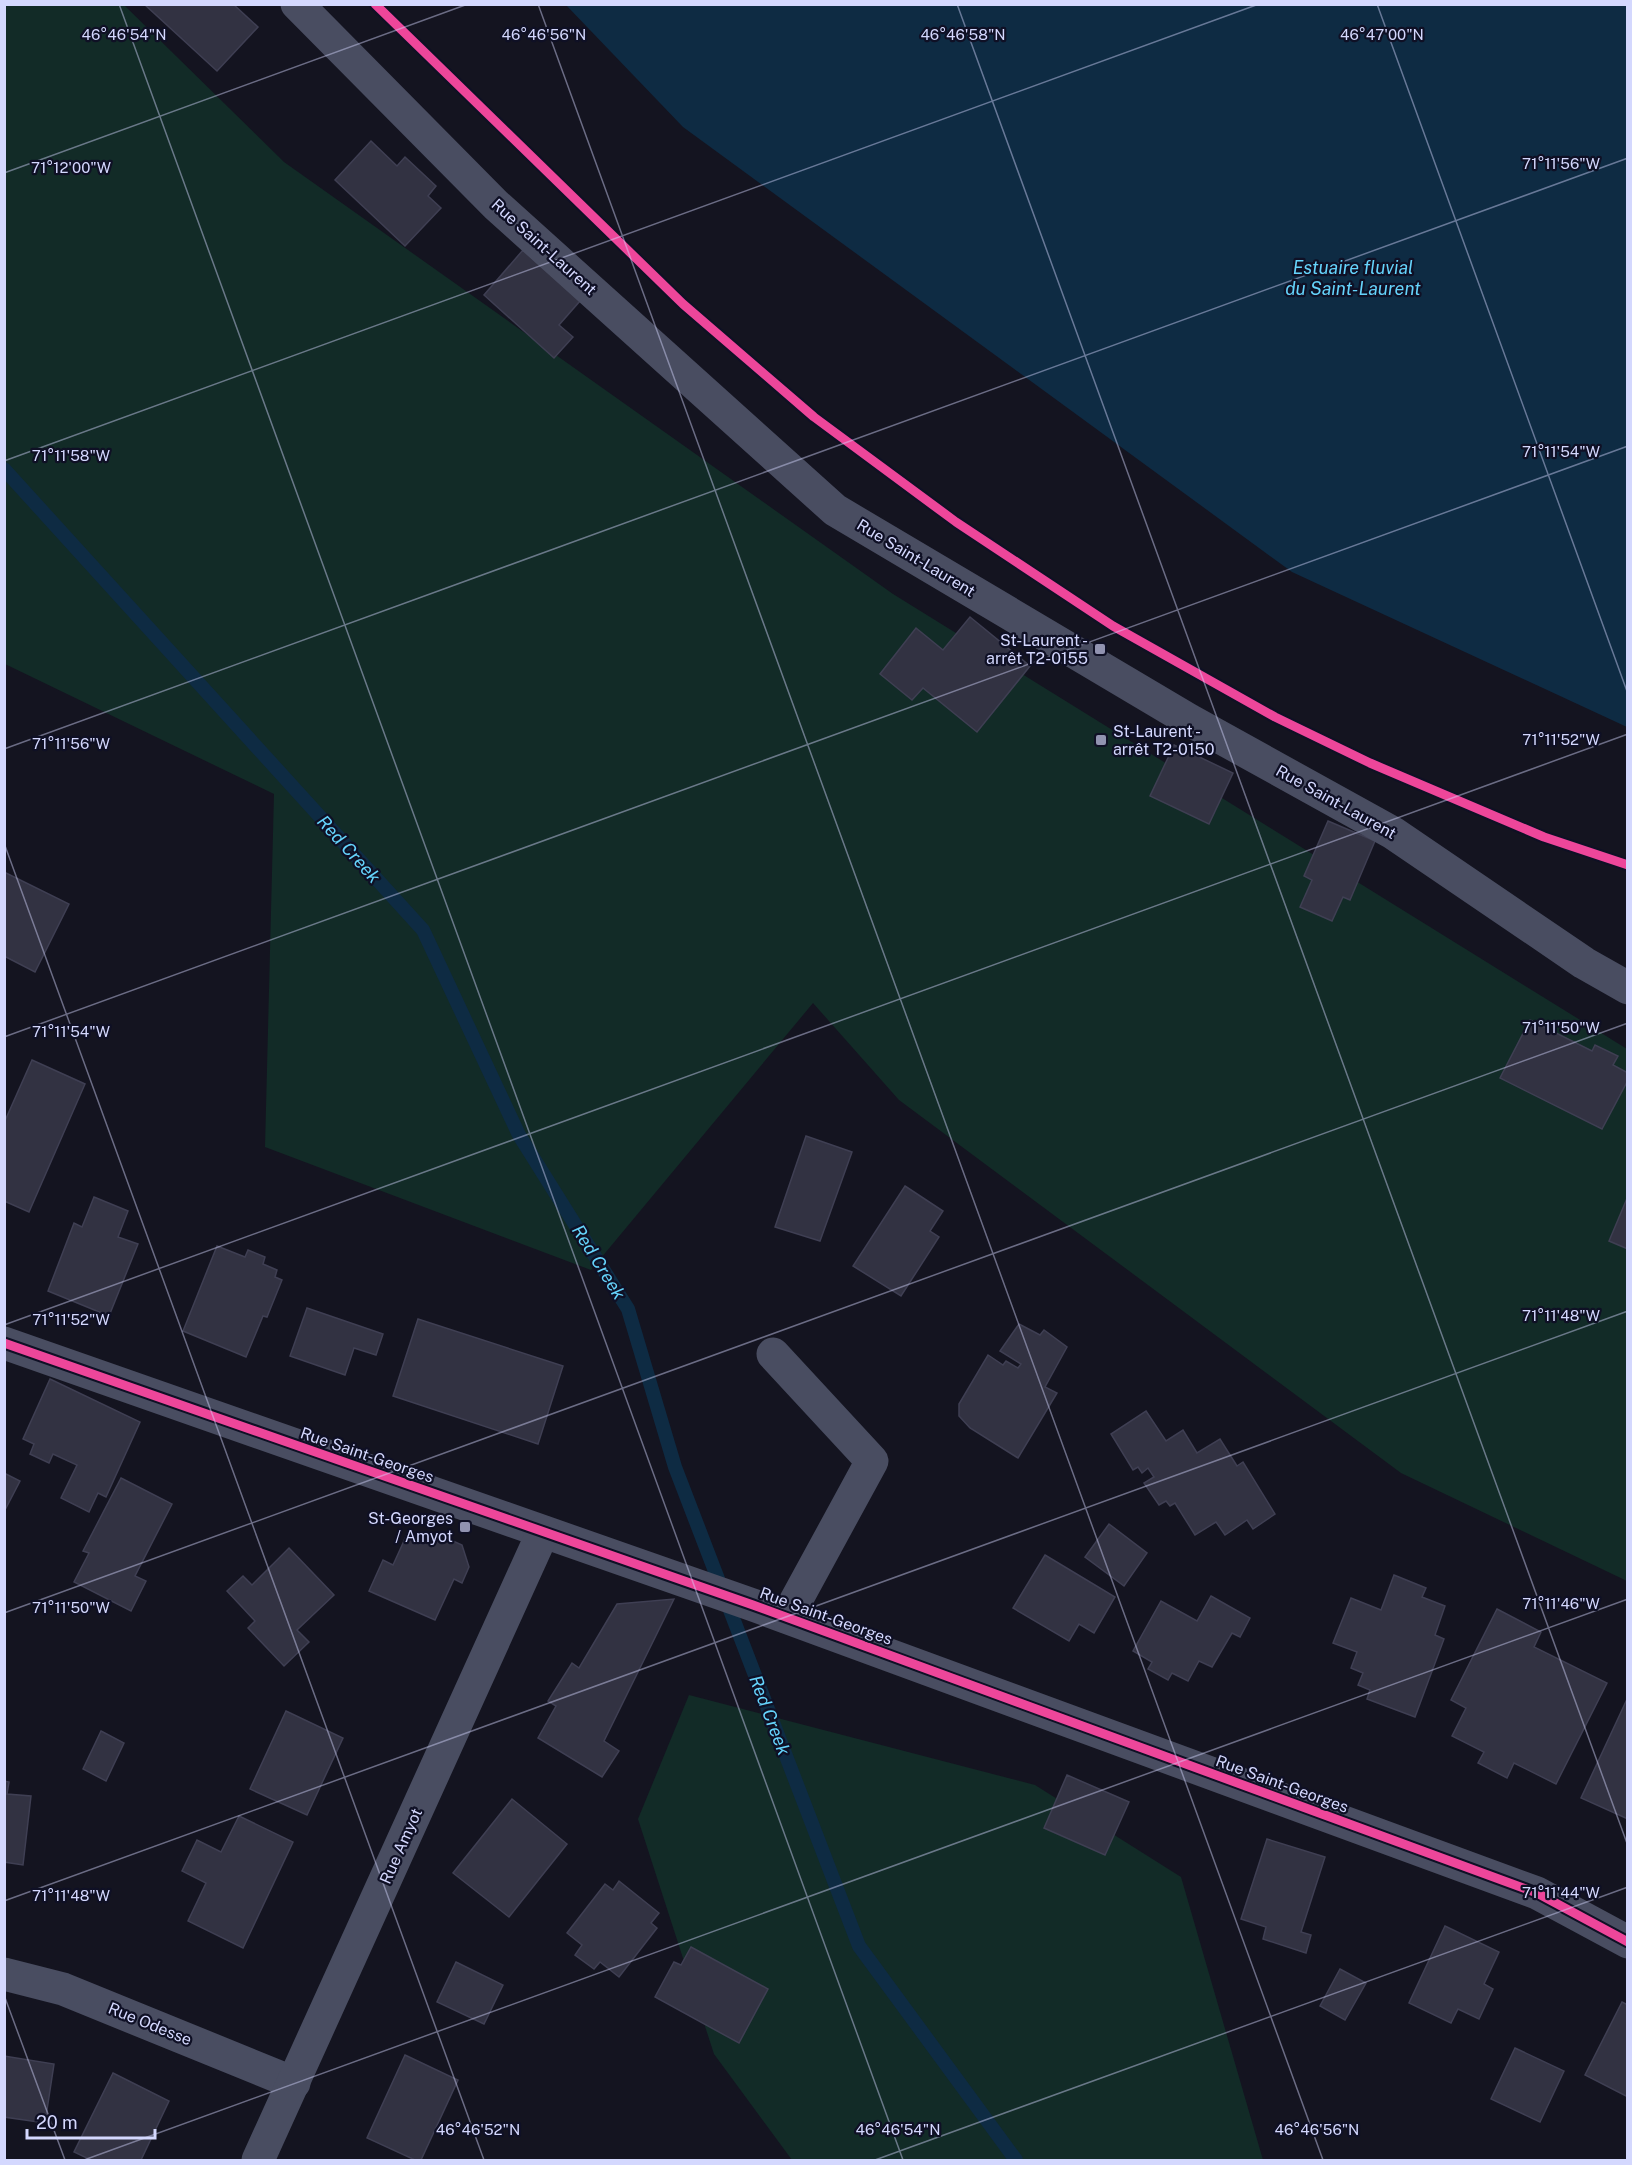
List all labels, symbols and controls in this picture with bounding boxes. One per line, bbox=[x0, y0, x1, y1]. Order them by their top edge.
text: 46°46'54"N bbox=[82, 26, 166, 43]
text: 46°46'56"N bbox=[502, 26, 586, 43]
text: 46°46'58"N bbox=[920, 26, 1006, 43]
text: 46°47'00"N bbox=[1340, 26, 1424, 43]
text: 71°11'56"W bbox=[1522, 155, 1600, 172]
text: 71°12'00"W bbox=[31, 159, 111, 176]
street label: Rue Saint-Laurent bbox=[488, 195, 600, 299]
water label: Estuaire fluvial du Saint-Laurent bbox=[1285, 257, 1421, 299]
text: 71°11'54"W bbox=[1522, 443, 1600, 460]
text: 71°11'58"W bbox=[32, 447, 110, 464]
street label: Rue Saint-Laurent bbox=[853, 515, 979, 601]
place label: St-Laurent - arrêt T2-0155 bbox=[986, 631, 1088, 668]
marker: St-Laurent - arrêt T2-0155 bbox=[1093, 642, 1107, 656]
place label: St-Laurent - arrêt T2-0150 bbox=[1113, 722, 1215, 759]
text: 71°11'52"W bbox=[1522, 731, 1600, 748]
marker: St-Laurent - arrêt T2-0150 bbox=[1094, 733, 1108, 747]
text: 71°11'56"W bbox=[32, 735, 110, 752]
street label: Rue Saint-Laurent bbox=[1272, 761, 1400, 843]
water label: Red Creek bbox=[313, 811, 385, 887]
text: 71°11'50"W bbox=[1522, 1019, 1600, 1036]
text: 71°11'54"W bbox=[32, 1023, 110, 1040]
water label: Red Creek bbox=[568, 1221, 630, 1303]
text: 71°11'48"W bbox=[1522, 1307, 1600, 1324]
text: 71°11'52"W bbox=[32, 1311, 110, 1328]
street label: Rue Saint-Georges bbox=[298, 1423, 436, 1487]
place label: St-Georges / Amyot bbox=[368, 1509, 453, 1546]
marker: St-Georges / Amyot bbox=[458, 1520, 472, 1534]
street label: Rue Saint-Georges bbox=[757, 1583, 895, 1649]
text: 71°11'46"W bbox=[1522, 1595, 1600, 1612]
text: 71°11'50"W bbox=[32, 1599, 110, 1616]
water label: Red Creek bbox=[745, 1672, 795, 1758]
street label: Rue Saint-Georges bbox=[1213, 1751, 1351, 1817]
street label: Rue Amyot bbox=[376, 1805, 426, 1887]
text: 71°11'44"W bbox=[1522, 1884, 1600, 1901]
text: 71°11'48"W bbox=[32, 1887, 110, 1904]
street label: Rue Odesse bbox=[106, 1999, 194, 2049]
scale bar bbox=[27, 2102, 154, 2140]
text: 20 m bbox=[36, 2112, 78, 2133]
text: 46°46'52"N bbox=[436, 2121, 520, 2138]
text: 46°46'54"N bbox=[856, 2121, 940, 2138]
text: 46°46'56"N bbox=[1275, 2121, 1359, 2138]

